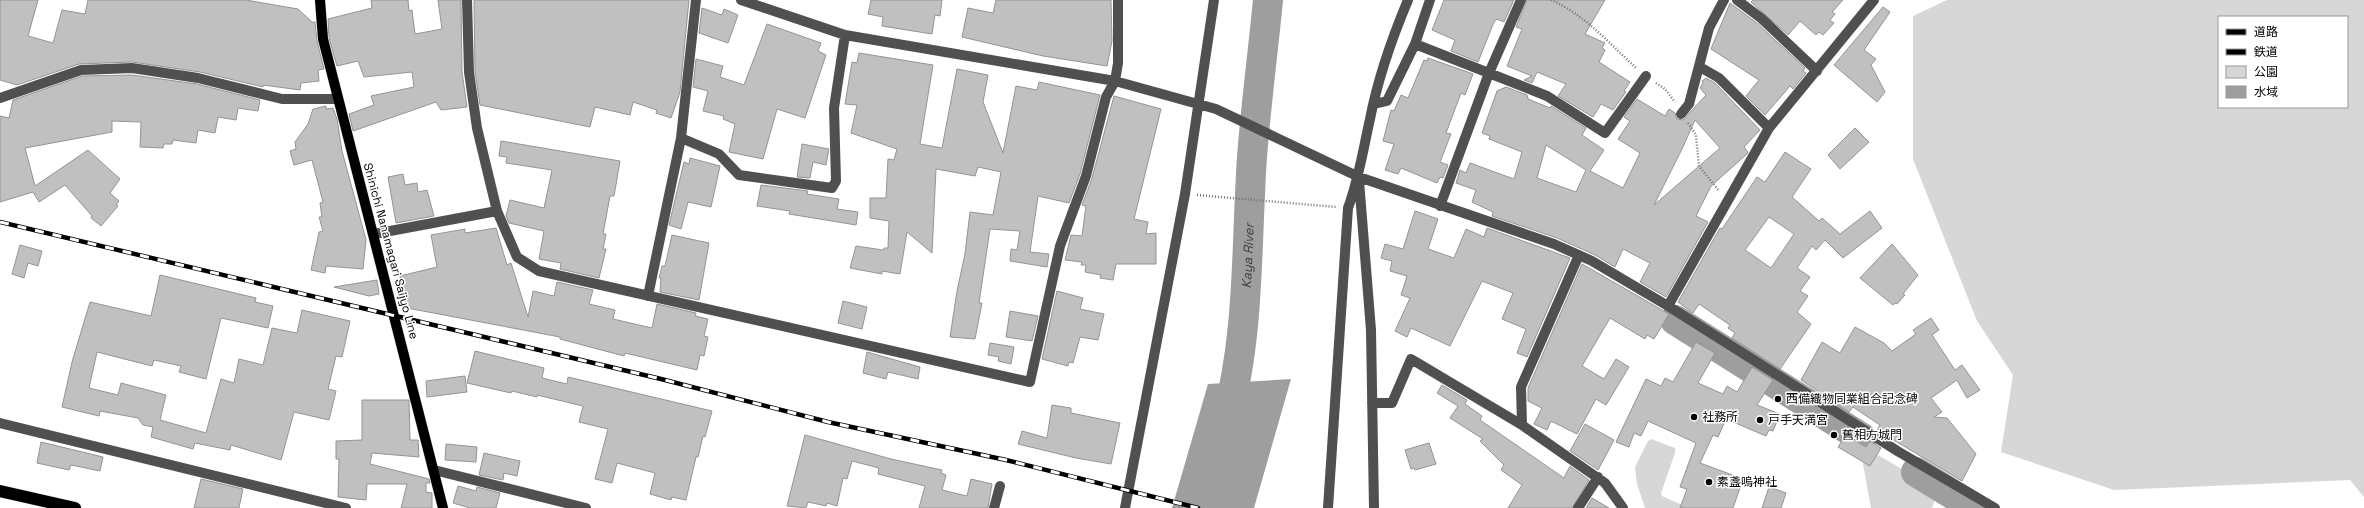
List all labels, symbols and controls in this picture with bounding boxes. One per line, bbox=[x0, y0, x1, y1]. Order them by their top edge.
legend bbox=[2218, 16, 2348, 108]
text: 道路 bbox=[2254, 24, 2278, 40]
text: 鉄道 bbox=[2254, 44, 2278, 60]
text: 公園 bbox=[2254, 64, 2278, 80]
text: 水域 bbox=[2254, 84, 2278, 100]
street label: Shinichi Nanamagari Saijyo Line bbox=[360, 161, 422, 341]
water label: Kaya River bbox=[1237, 221, 1257, 289]
place label: 西備織物同業組合記念碑 bbox=[1786, 391, 1918, 407]
marker: 西備織物同業組合記念碑 bbox=[1773, 394, 1783, 404]
place label: 社務所 bbox=[1702, 409, 1738, 425]
marker: 社務所 bbox=[1689, 412, 1699, 422]
place label: 戸手天満宮 bbox=[1768, 412, 1828, 428]
marker: 戸手天満宮 bbox=[1755, 415, 1765, 425]
place label: 舊相方城門 bbox=[1842, 427, 1902, 443]
marker: 舊相方城門 bbox=[1829, 430, 1839, 440]
place label: 素盞嗚神社 bbox=[1717, 474, 1777, 490]
marker: 素盞嗚神社 bbox=[1704, 477, 1714, 487]

